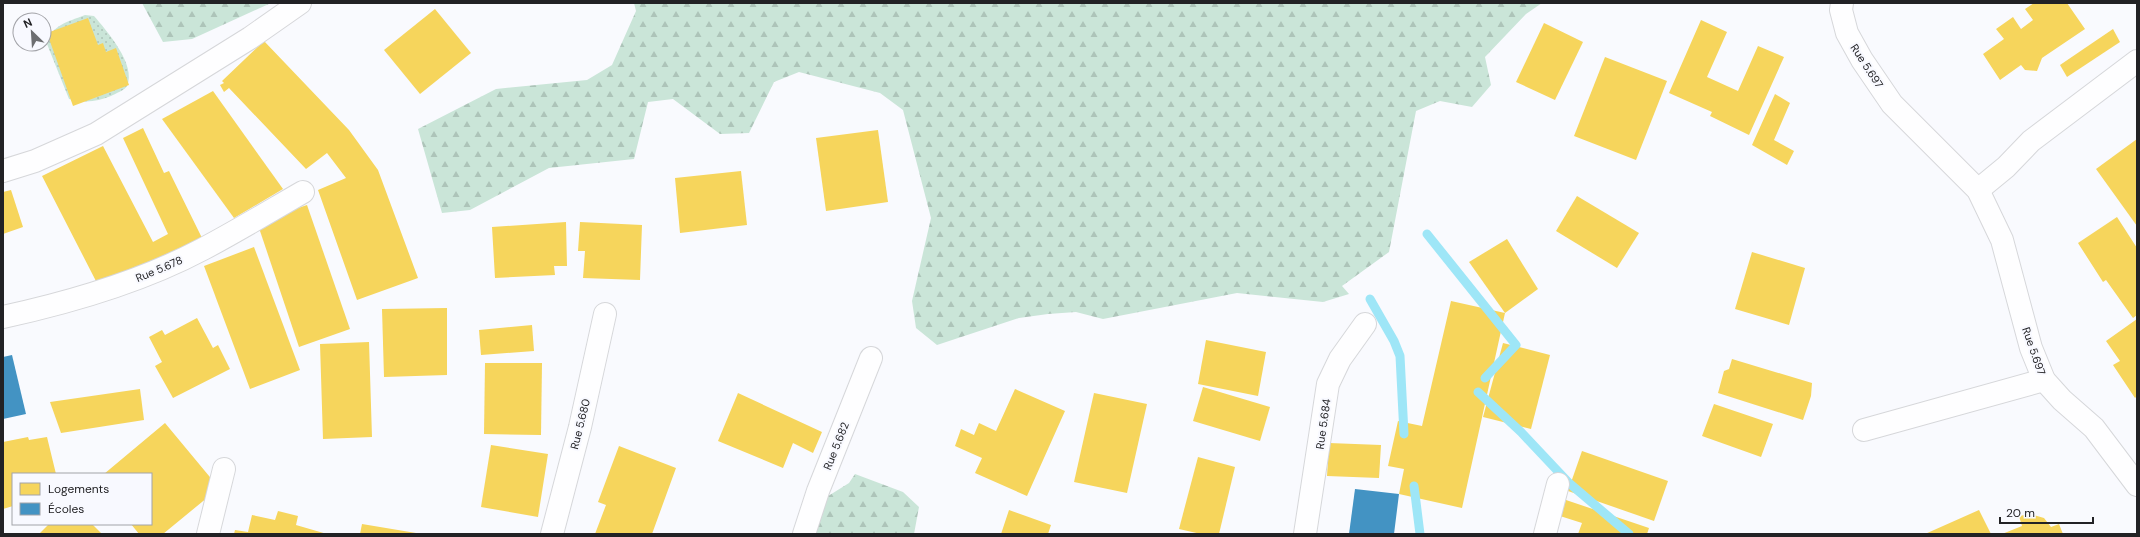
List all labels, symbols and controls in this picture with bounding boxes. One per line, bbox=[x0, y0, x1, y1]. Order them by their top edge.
north arrow bbox=[12, 12, 52, 52]
text: N bbox=[21, 15, 34, 31]
street label: Rue 5.697 bbox=[1848, 41, 1886, 91]
street label: Rue 5.678 bbox=[133, 253, 185, 285]
street label: Rue 5.697 bbox=[2019, 325, 2049, 377]
street label: Rue 5.680 bbox=[567, 397, 593, 451]
street label: Rue 5.684 bbox=[1313, 398, 1334, 450]
street label: Rue 5.682 bbox=[820, 420, 852, 472]
legend bbox=[12, 473, 152, 525]
text: Logements bbox=[48, 481, 109, 497]
scale bar bbox=[2000, 499, 2093, 525]
text: Écoles bbox=[48, 501, 84, 517]
text: 20 m bbox=[2006, 505, 2035, 521]

